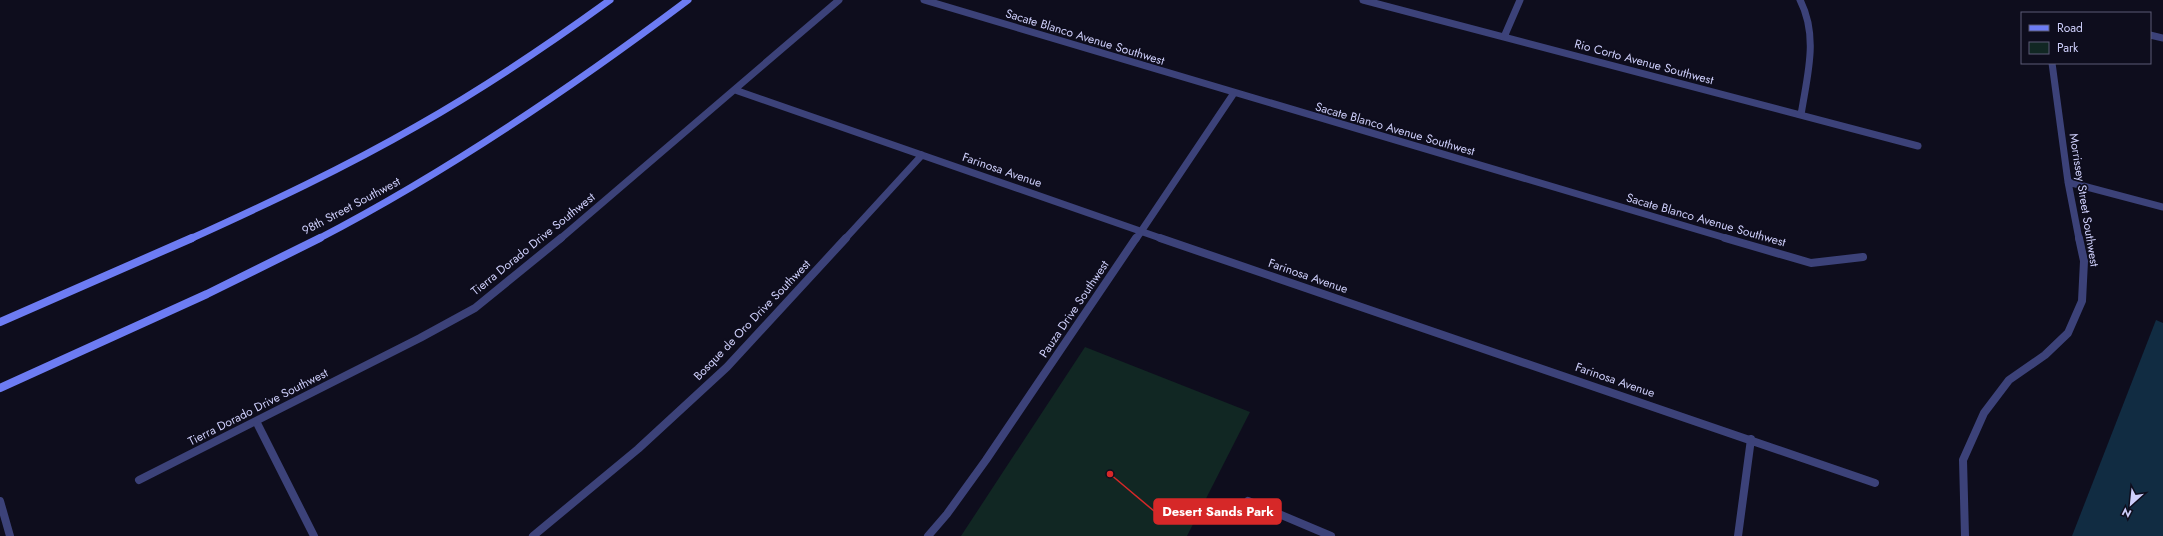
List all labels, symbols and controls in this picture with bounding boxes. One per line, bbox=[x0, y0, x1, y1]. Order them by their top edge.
street label: Sacate Blanco Avenue Southwest bbox=[1003, 4, 1167, 70]
legend bbox=[2021, 12, 2151, 64]
text: Road bbox=[2057, 19, 2083, 37]
street label: Rio Corto Avenue Southwest bbox=[1572, 35, 1716, 89]
text: Park bbox=[2057, 39, 2079, 57]
street label: Sacate Blanco Avenue Southwest bbox=[1313, 98, 1477, 160]
street label: Morrissey Street Southwest bbox=[2065, 132, 2103, 268]
street label: Farinosa Avenue bbox=[960, 148, 1044, 192]
street label: 98th Street Southwest bbox=[299, 172, 403, 240]
street label: Tierra Dorado Drive Southwest bbox=[467, 188, 599, 300]
street label: Sacate Blanco Avenue Southwest bbox=[1624, 189, 1788, 251]
street label: Farinosa Avenue bbox=[1266, 254, 1350, 298]
street label: Bosque de Oro Drive Southwest bbox=[689, 255, 815, 384]
street label: Pauza Drive Southwest bbox=[1035, 257, 1113, 361]
street label: Farinosa Avenue bbox=[1573, 358, 1657, 402]
street label: Tierra Dorado Drive Southwest bbox=[185, 364, 331, 450]
north arrow bbox=[2111, 484, 2151, 524]
callout: Desert Sands Park bbox=[1154, 499, 1281, 524]
text: Desert Sands Park bbox=[1162, 502, 1274, 521]
text: N bbox=[2119, 504, 2134, 522]

